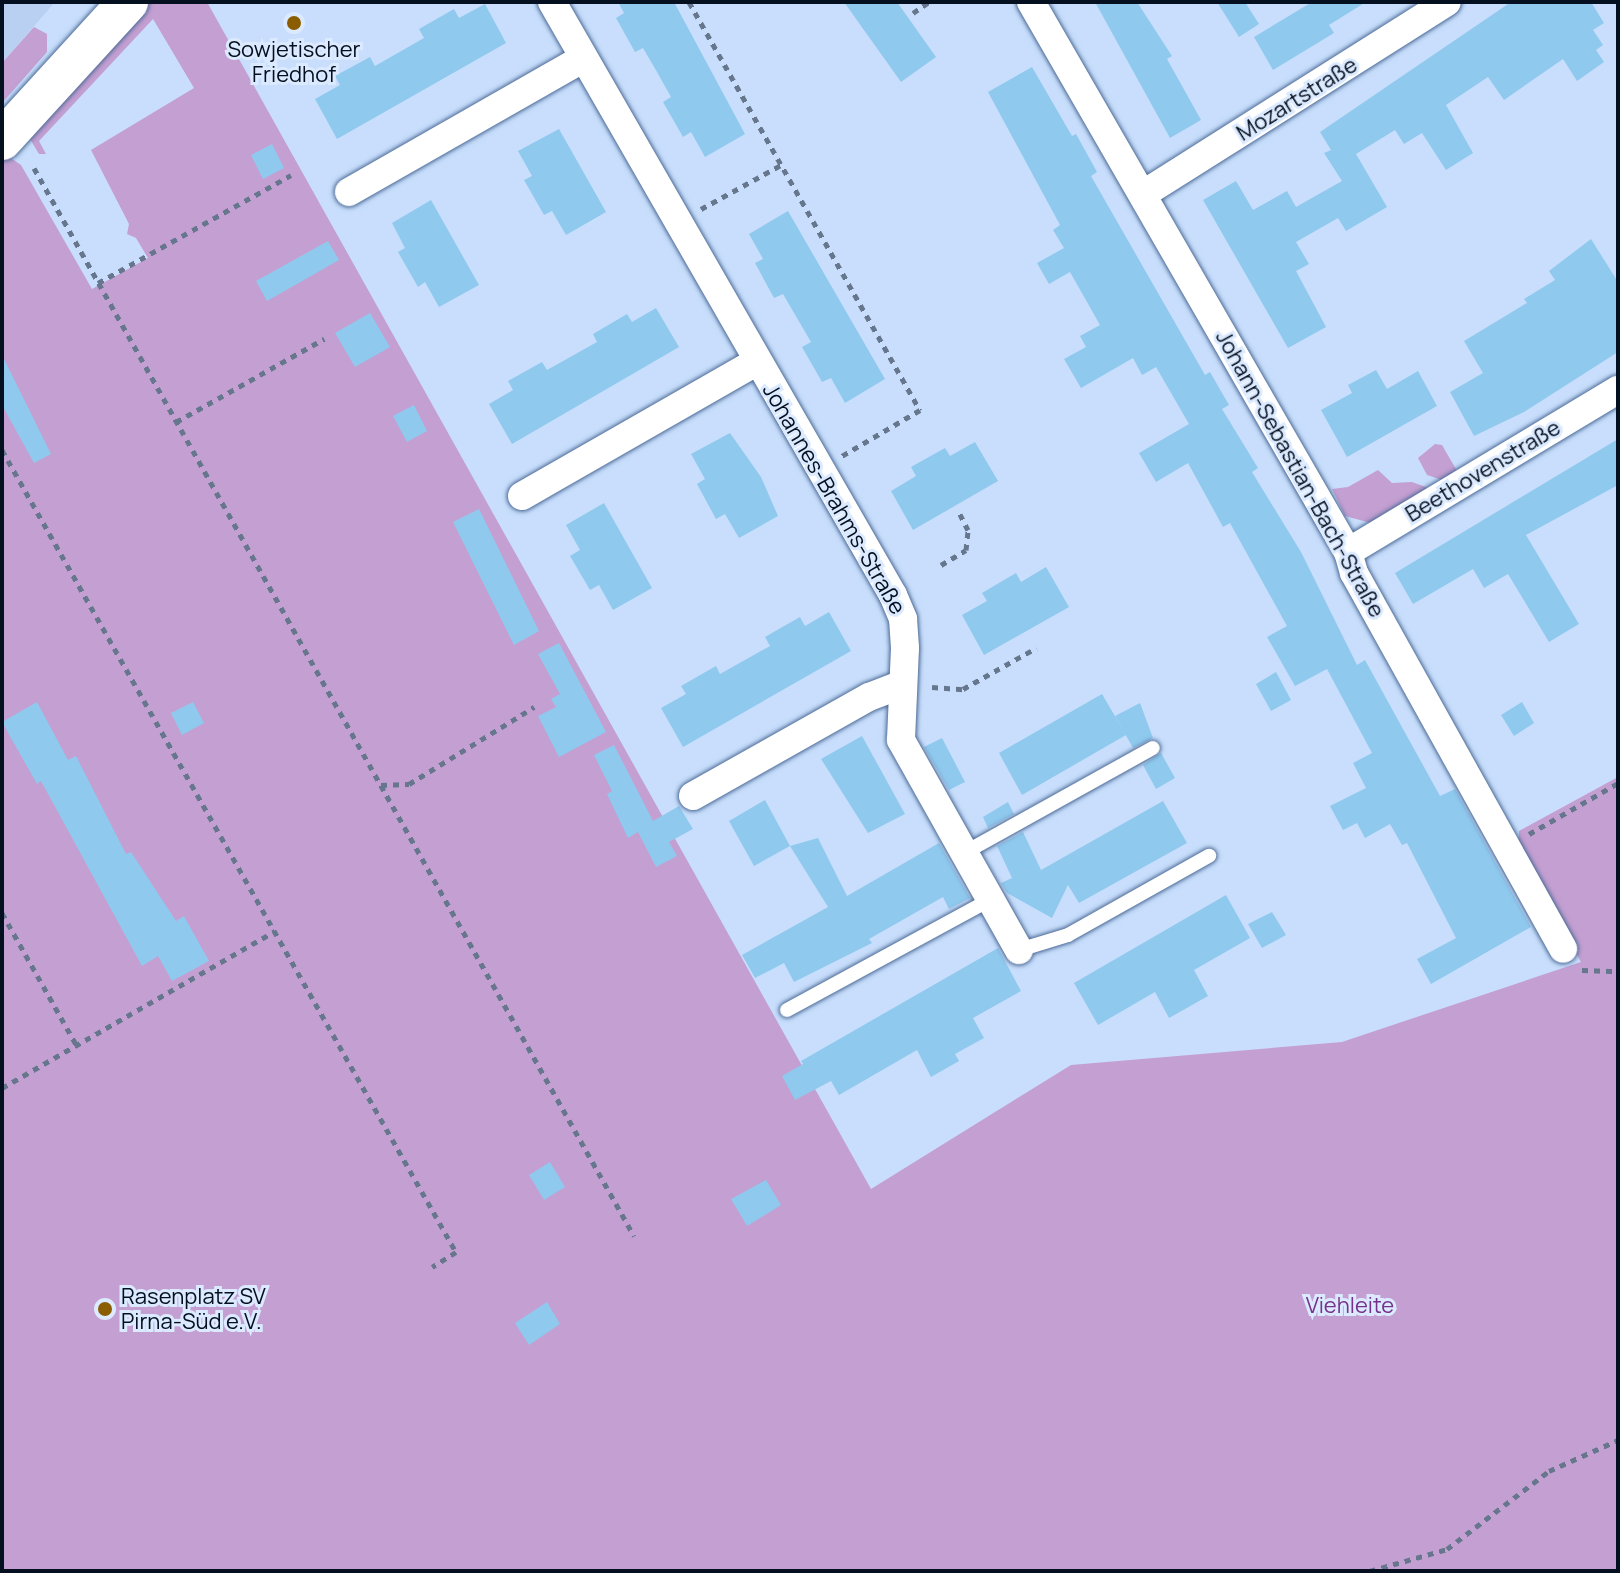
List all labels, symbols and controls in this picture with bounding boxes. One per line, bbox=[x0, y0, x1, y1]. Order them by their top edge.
marker: Sowjetischer Friedhof bbox=[285, 14, 303, 32]
place label: Sowjetischer Friedhof bbox=[228, 36, 360, 88]
street label: Mozartstraße bbox=[1232, 51, 1362, 147]
street label: Johann-Sebastian-Bach-Straße bbox=[1210, 326, 1390, 622]
street label: Johannes-Brahms-Straße bbox=[757, 379, 911, 619]
street label: Beethovenstraße bbox=[1401, 414, 1565, 528]
place label: Rasenplatz SV Pirna-Süd e.V. bbox=[121, 1283, 266, 1334]
park label: Viehleite bbox=[1306, 1293, 1394, 1319]
marker: Rasenplatz SV Pirna-Süd e.V. bbox=[96, 1300, 114, 1318]

